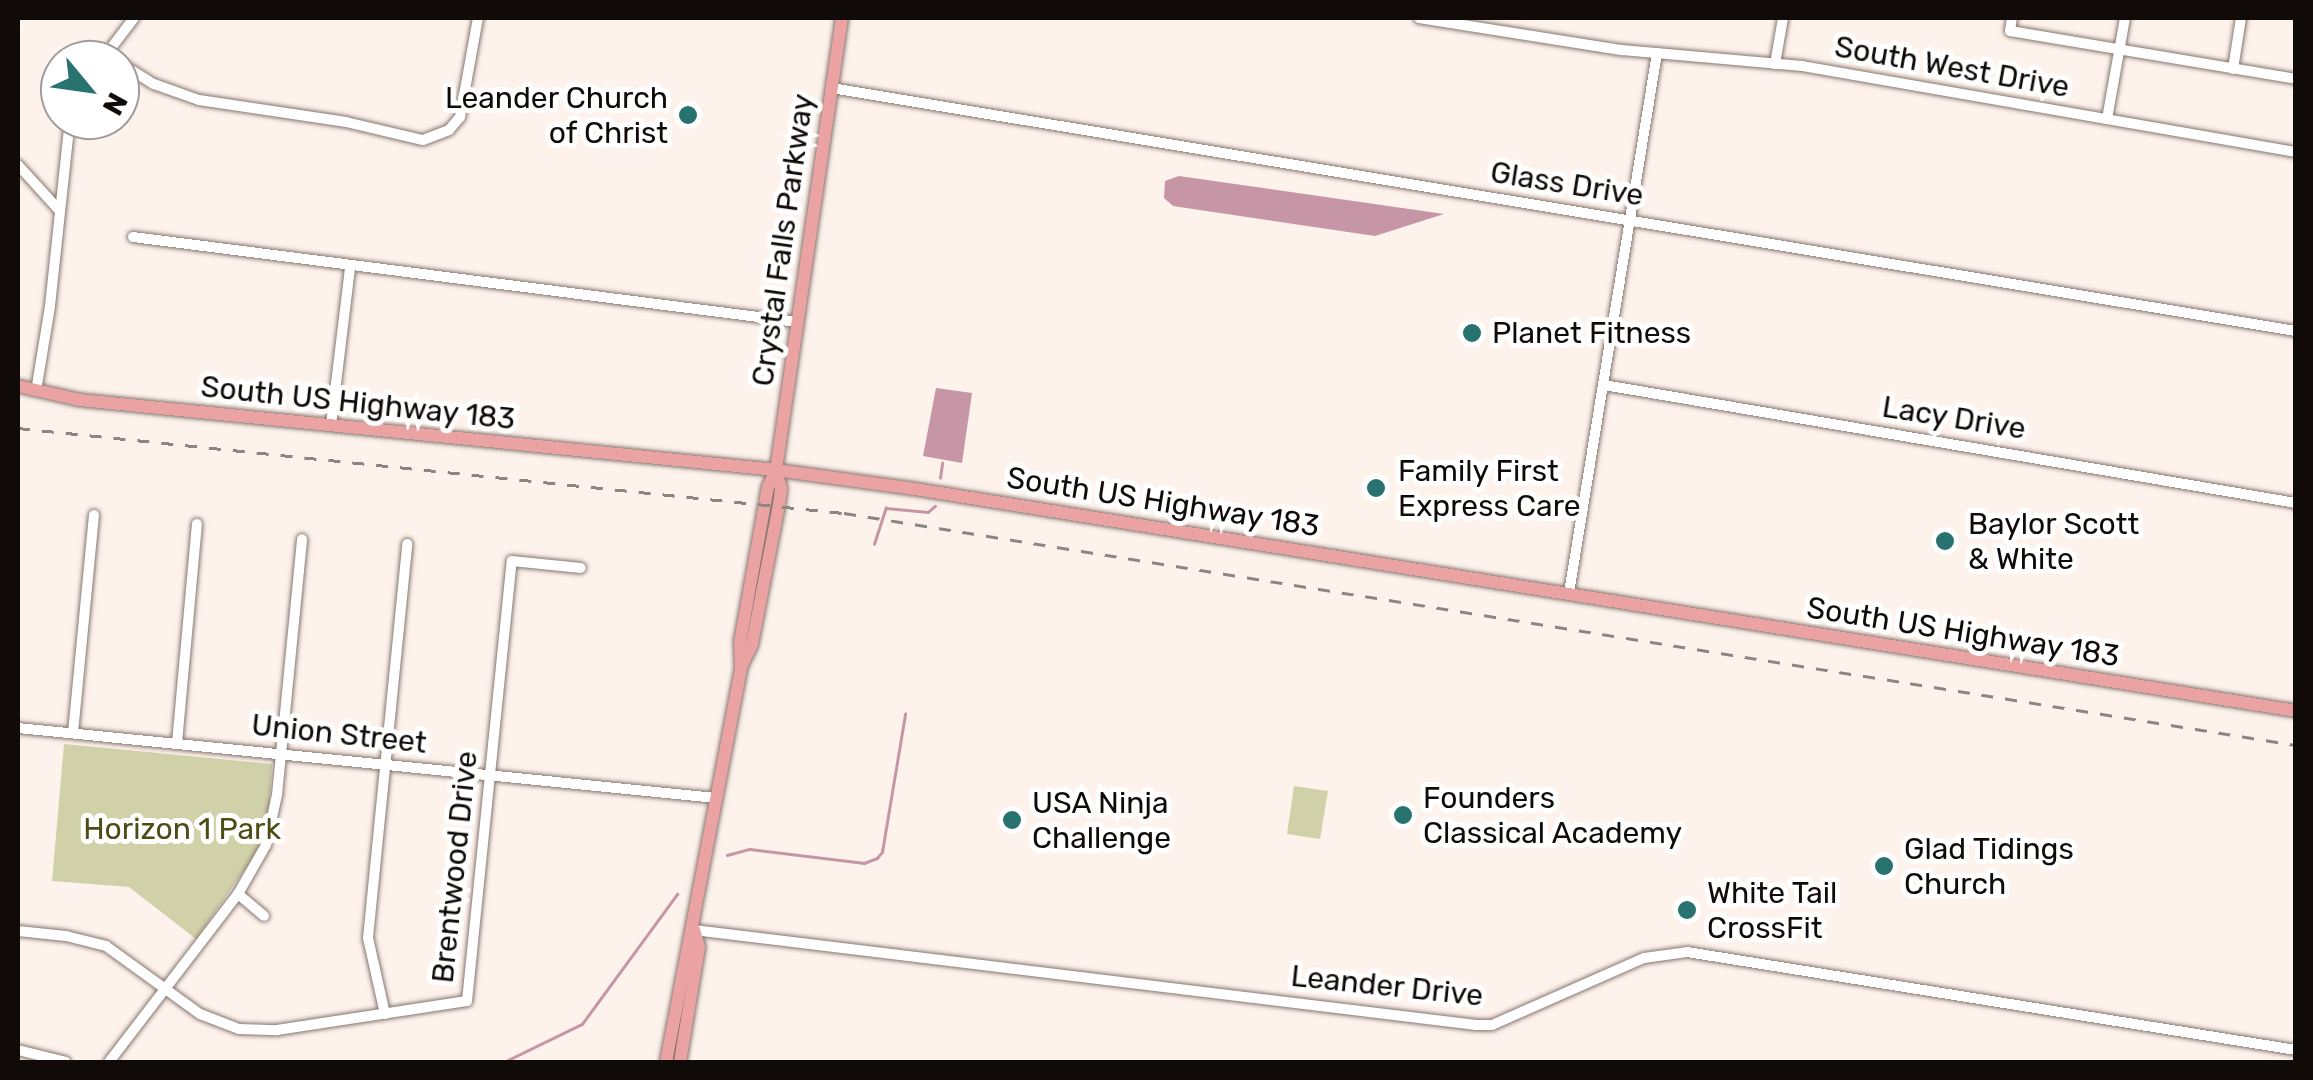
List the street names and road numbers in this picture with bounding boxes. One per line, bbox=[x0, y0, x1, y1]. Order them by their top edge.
street label: South West Drive bbox=[1832, 29, 2072, 105]
street label: Crystal Falls Parkway bbox=[745, 91, 821, 389]
street label: Glass Drive bbox=[1488, 154, 1646, 214]
street label: South US Highway 183 bbox=[199, 369, 517, 437]
street label: Lacy Drive bbox=[1879, 389, 2029, 447]
street label: South US Highway 183 bbox=[1004, 459, 1322, 545]
street label: South US Highway 183 bbox=[1804, 589, 2122, 675]
street label: Union Street bbox=[250, 707, 428, 761]
street label: Brentwood Drive bbox=[425, 749, 485, 985]
street label: Leander Drive bbox=[1289, 958, 1485, 1014]

